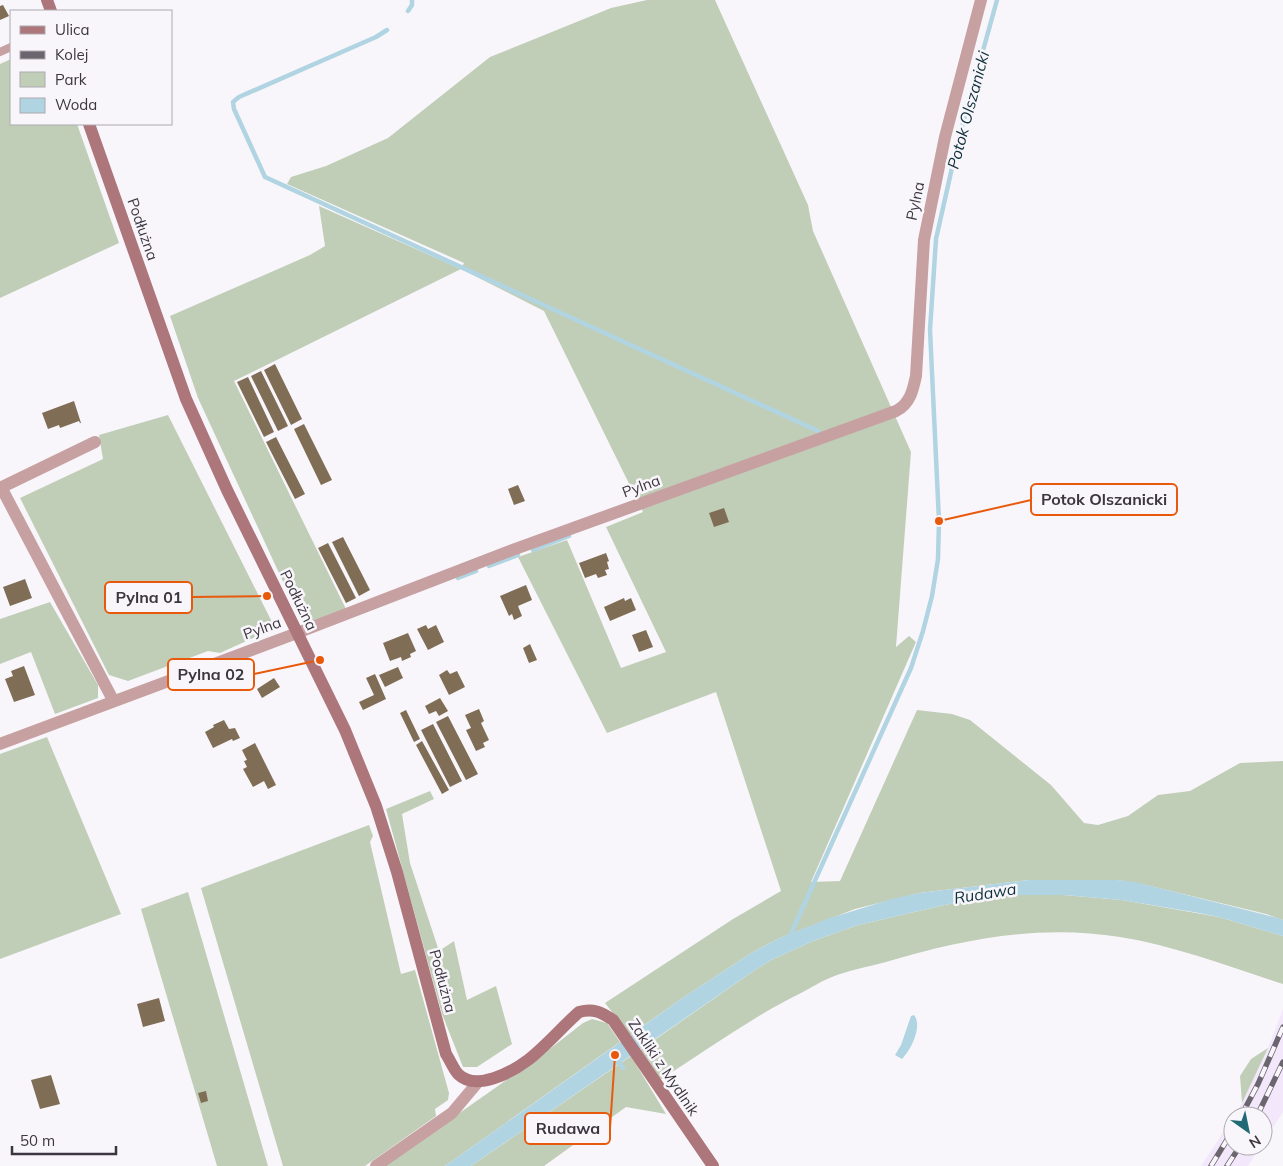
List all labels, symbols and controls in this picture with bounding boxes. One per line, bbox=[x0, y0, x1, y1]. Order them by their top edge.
legend bbox=[10, 10, 172, 125]
text: Ulica bbox=[55, 20, 89, 39]
text: Kolej bbox=[55, 45, 88, 64]
water label: Potok Olszanicki bbox=[943, 49, 993, 171]
text: Park bbox=[55, 70, 87, 89]
text: Woda bbox=[55, 95, 97, 114]
street label: Pylna bbox=[902, 180, 928, 222]
street label: Podłużna bbox=[123, 195, 163, 263]
street label: Pylna bbox=[619, 470, 663, 502]
callout: Potok Olszanicki bbox=[1031, 484, 1177, 515]
text: Potok Olszanicki bbox=[1041, 489, 1167, 509]
street label: Podłużna bbox=[276, 567, 322, 633]
callout: Pylna 01 bbox=[105, 582, 192, 613]
text: Pylna 01 bbox=[116, 587, 182, 607]
street label: Pylna bbox=[240, 612, 284, 644]
callout: Pylna 02 bbox=[168, 659, 254, 690]
text: Pylna 02 bbox=[178, 664, 244, 684]
water label: Rudawa bbox=[952, 878, 1018, 908]
street label: Podłużna bbox=[425, 947, 461, 1015]
street label: Zakliki z Mydlnik bbox=[625, 1015, 704, 1119]
north arrow bbox=[1223, 1106, 1273, 1156]
callout: Rudawa bbox=[525, 1113, 610, 1144]
text: Rudawa bbox=[536, 1118, 600, 1138]
scale bar bbox=[12, 1124, 116, 1156]
text: 50 m bbox=[20, 1131, 55, 1150]
text: N bbox=[1246, 1131, 1264, 1152]

